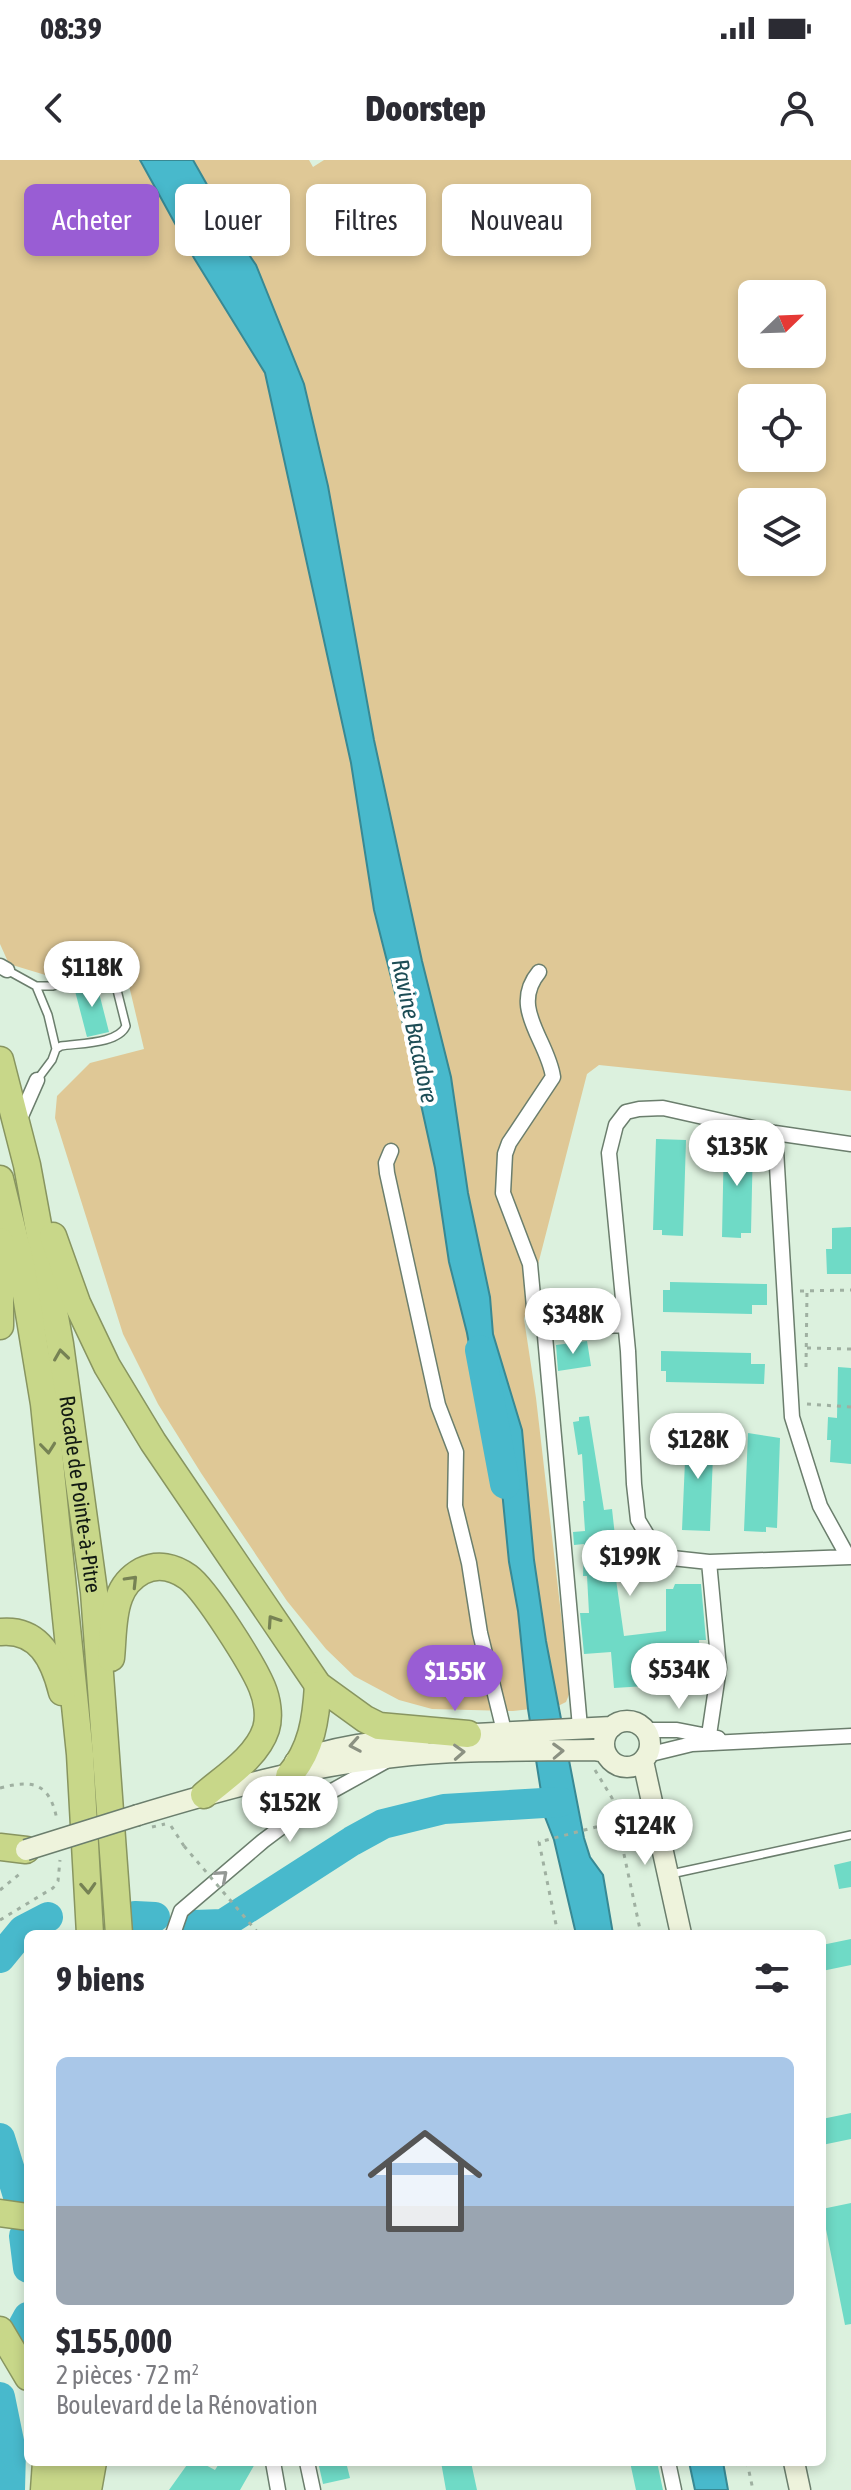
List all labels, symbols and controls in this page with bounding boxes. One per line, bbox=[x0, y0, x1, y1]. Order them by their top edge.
text: 08:39 bbox=[40, 11, 102, 45]
icon: back bbox=[32, 86, 76, 130]
icon: person bbox=[775, 86, 819, 130]
text: Doorstep bbox=[365, 87, 486, 129]
chip: Acheter bbox=[24, 184, 159, 256]
chip: Louer bbox=[175, 184, 290, 256]
chip: Filtres bbox=[306, 184, 426, 256]
chip: Nouveau bbox=[442, 184, 591, 256]
north arrow bbox=[738, 280, 826, 368]
map controls bbox=[738, 280, 826, 576]
button: locate bbox=[738, 384, 826, 472]
button: layers bbox=[738, 488, 826, 576]
pin: $118K bbox=[36, 941, 148, 1009]
text: $118K bbox=[62, 952, 122, 982]
water label: Ravine Bacadore bbox=[387, 956, 443, 1106]
pin: $135K bbox=[681, 1120, 793, 1188]
text: $135K bbox=[707, 1131, 767, 1161]
pin: $348K bbox=[517, 1288, 629, 1356]
text: $348K bbox=[543, 1299, 603, 1329]
one-way arrow bbox=[53, 1348, 70, 1362]
street label: Rocade de Pointe-à-Pitre bbox=[54, 1394, 107, 1594]
pin: $128K bbox=[642, 1413, 754, 1481]
text: $128K bbox=[668, 1424, 728, 1454]
one-way arrow bbox=[40, 1442, 57, 1455]
pin: $199K bbox=[574, 1530, 686, 1598]
text: $199K bbox=[600, 1541, 660, 1571]
one-way arrow bbox=[122, 1576, 137, 1591]
one-way arrow bbox=[268, 1616, 283, 1630]
pin: $534K bbox=[623, 1643, 735, 1711]
pin: $155K bbox=[399, 1645, 511, 1713]
text: $534K bbox=[649, 1654, 709, 1684]
text: $155K bbox=[425, 1656, 485, 1686]
one-way arrow bbox=[349, 1736, 362, 1753]
one-way arrow bbox=[552, 1742, 565, 1759]
one-way arrow bbox=[453, 1744, 466, 1761]
pin: $152K bbox=[234, 1776, 346, 1844]
text: $152K bbox=[260, 1787, 320, 1817]
pin: $124K bbox=[589, 1799, 701, 1867]
text: $124K bbox=[615, 1810, 675, 1840]
one-way arrow bbox=[212, 1871, 227, 1886]
one-way arrow bbox=[79, 1882, 96, 1895]
icon: filters bbox=[750, 1956, 794, 2000]
text: 9 biens bbox=[56, 1959, 145, 1998]
icon: home bbox=[353, 2109, 497, 2253]
text: $155,000 bbox=[56, 2321, 172, 2360]
text: 2 pièces · 72 m² bbox=[56, 2360, 199, 2390]
text: Boulevard de la Rénovation bbox=[56, 2390, 318, 2420]

